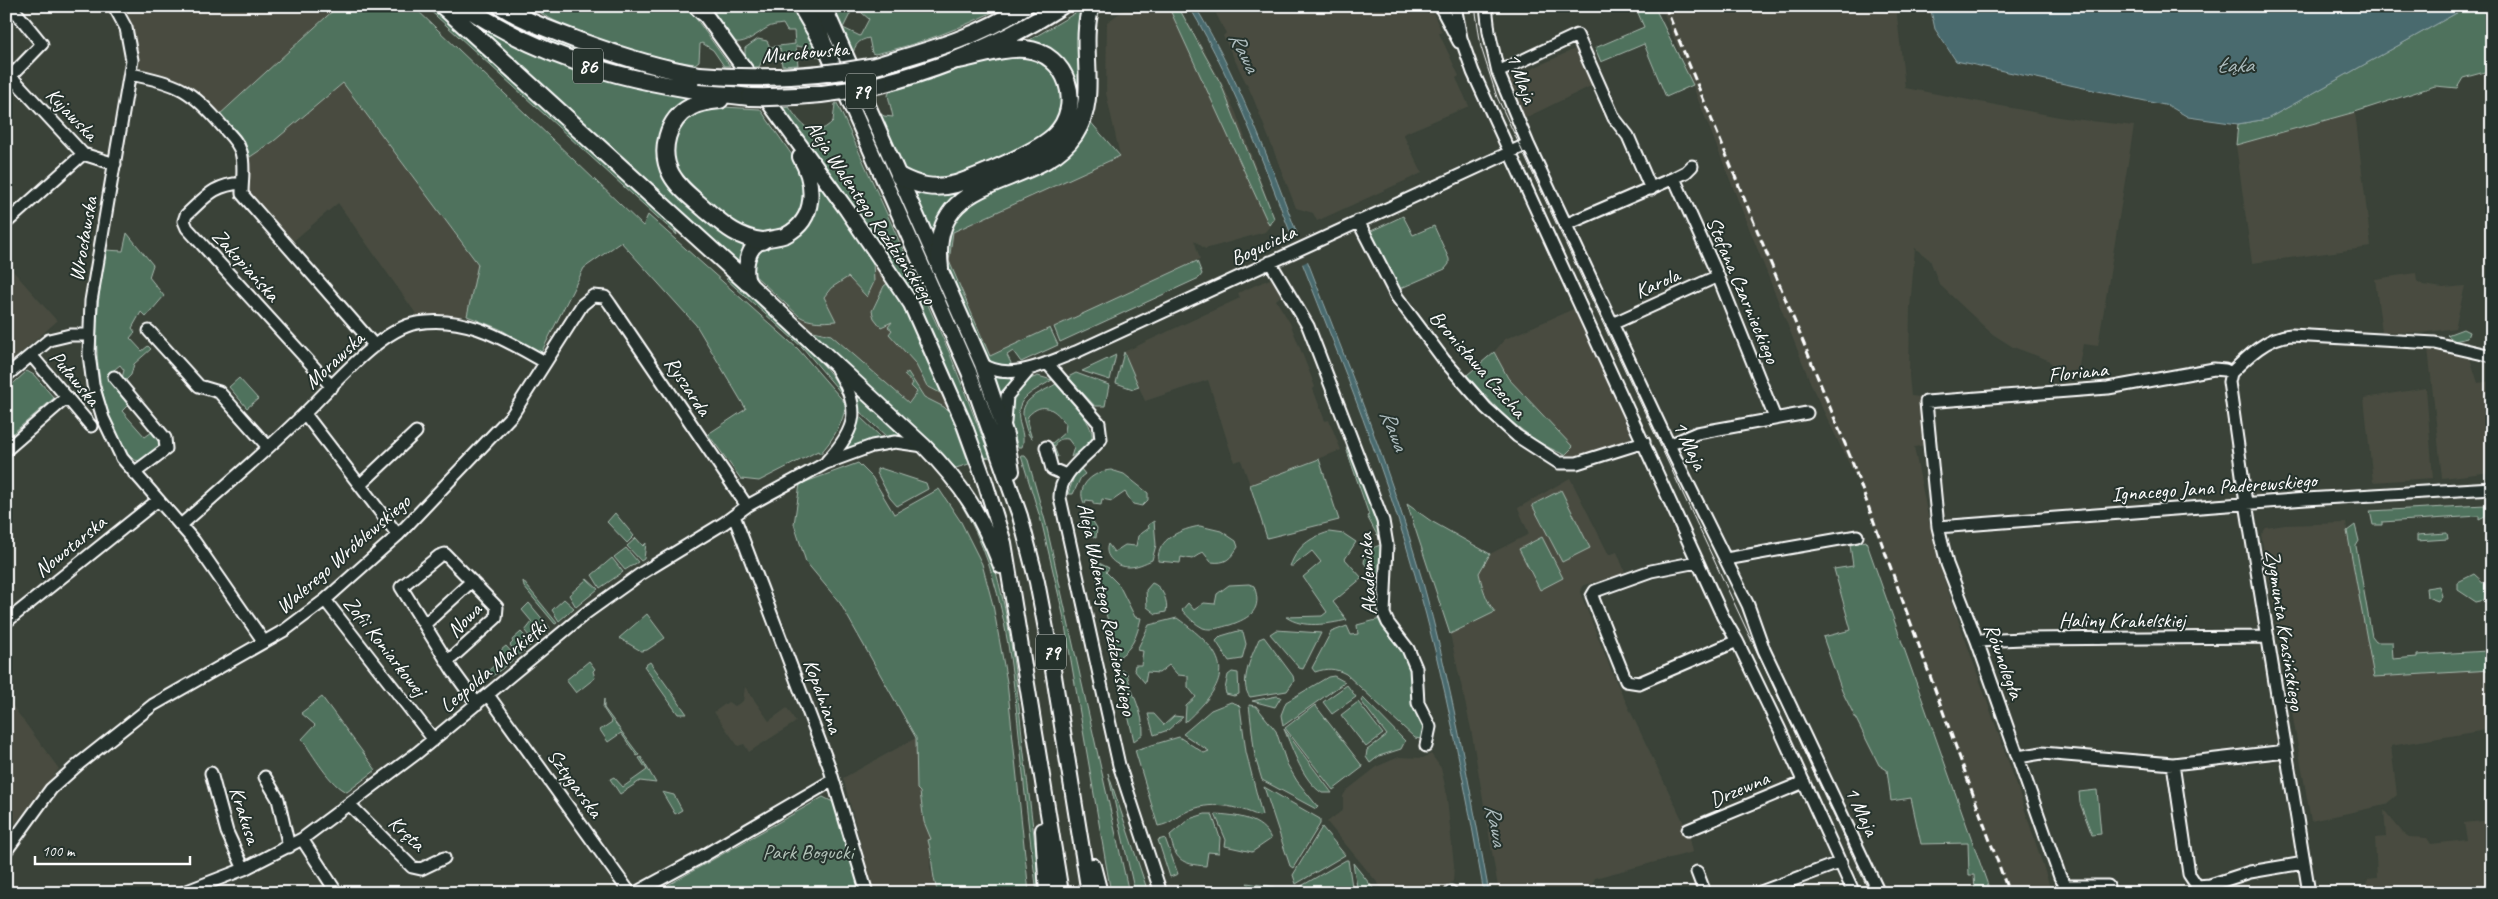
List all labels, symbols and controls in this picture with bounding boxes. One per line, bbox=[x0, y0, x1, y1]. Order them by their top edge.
water label: Rawa bbox=[1222, 27, 1267, 79]
street label: Murckowska bbox=[761, 35, 852, 69]
road number: 86 bbox=[573, 48, 603, 84]
street label: 1 Maja bbox=[1501, 49, 1544, 108]
water label: Łąka bbox=[2217, 51, 2256, 79]
road number: 79 bbox=[846, 74, 876, 108]
street label: Kujawska bbox=[40, 82, 105, 148]
street label: Aleja Walentego Roździeńskiego bbox=[800, 115, 943, 310]
street label: Wrocławska bbox=[63, 193, 103, 283]
street label: Stefana Czarnieckiego bbox=[1700, 213, 1786, 369]
street label: Bogucicka bbox=[1226, 218, 1302, 271]
street label: Zakopiańska bbox=[206, 223, 287, 308]
street label: Karola bbox=[1631, 261, 1685, 304]
street label: Bronisława Czecha bbox=[1424, 305, 1533, 425]
street label: Morawska bbox=[299, 324, 371, 394]
street label: Puławska bbox=[44, 345, 107, 412]
street label: Ryszarda bbox=[659, 351, 718, 422]
street label: Floriana bbox=[2047, 356, 2111, 388]
water label: Rawa bbox=[1374, 406, 1415, 456]
street label: 1 Maja bbox=[1667, 416, 1714, 475]
street label: Ignacego Jana Paderewskiego bbox=[2111, 467, 2320, 507]
street label: Walerego Wróblewskiego bbox=[270, 487, 417, 620]
street label: Aleja Walentego Roździeńskiego bbox=[1072, 500, 1143, 719]
street label: Nowotarska bbox=[29, 508, 113, 583]
street label: Akademicka bbox=[1352, 530, 1382, 616]
street label: Zygmunta Krasińskiego bbox=[2259, 548, 2311, 714]
street label: Zofii Koniarkowej bbox=[338, 591, 434, 703]
street label: Nowa bbox=[441, 596, 488, 643]
street label: Haliny Krahelskiej bbox=[2059, 607, 2188, 633]
street label: Leopolda Markiefki bbox=[434, 612, 554, 718]
street label: Równoległa bbox=[1978, 620, 2030, 704]
road number: 79 bbox=[1036, 634, 1066, 670]
street label: Kopalniana bbox=[798, 655, 849, 738]
street label: Sztygarska bbox=[541, 743, 610, 824]
street label: Drzewna bbox=[1705, 764, 1774, 813]
street label: 1 Maja bbox=[1839, 782, 1885, 841]
street label: Krakusa bbox=[224, 783, 267, 849]
water label: Rawa bbox=[1478, 802, 1514, 850]
street label: Kręta bbox=[383, 810, 432, 858]
scale bar bbox=[35, 834, 190, 866]
park label: Park Bogucki bbox=[763, 839, 856, 865]
text: 100 m bbox=[42, 842, 76, 861]

